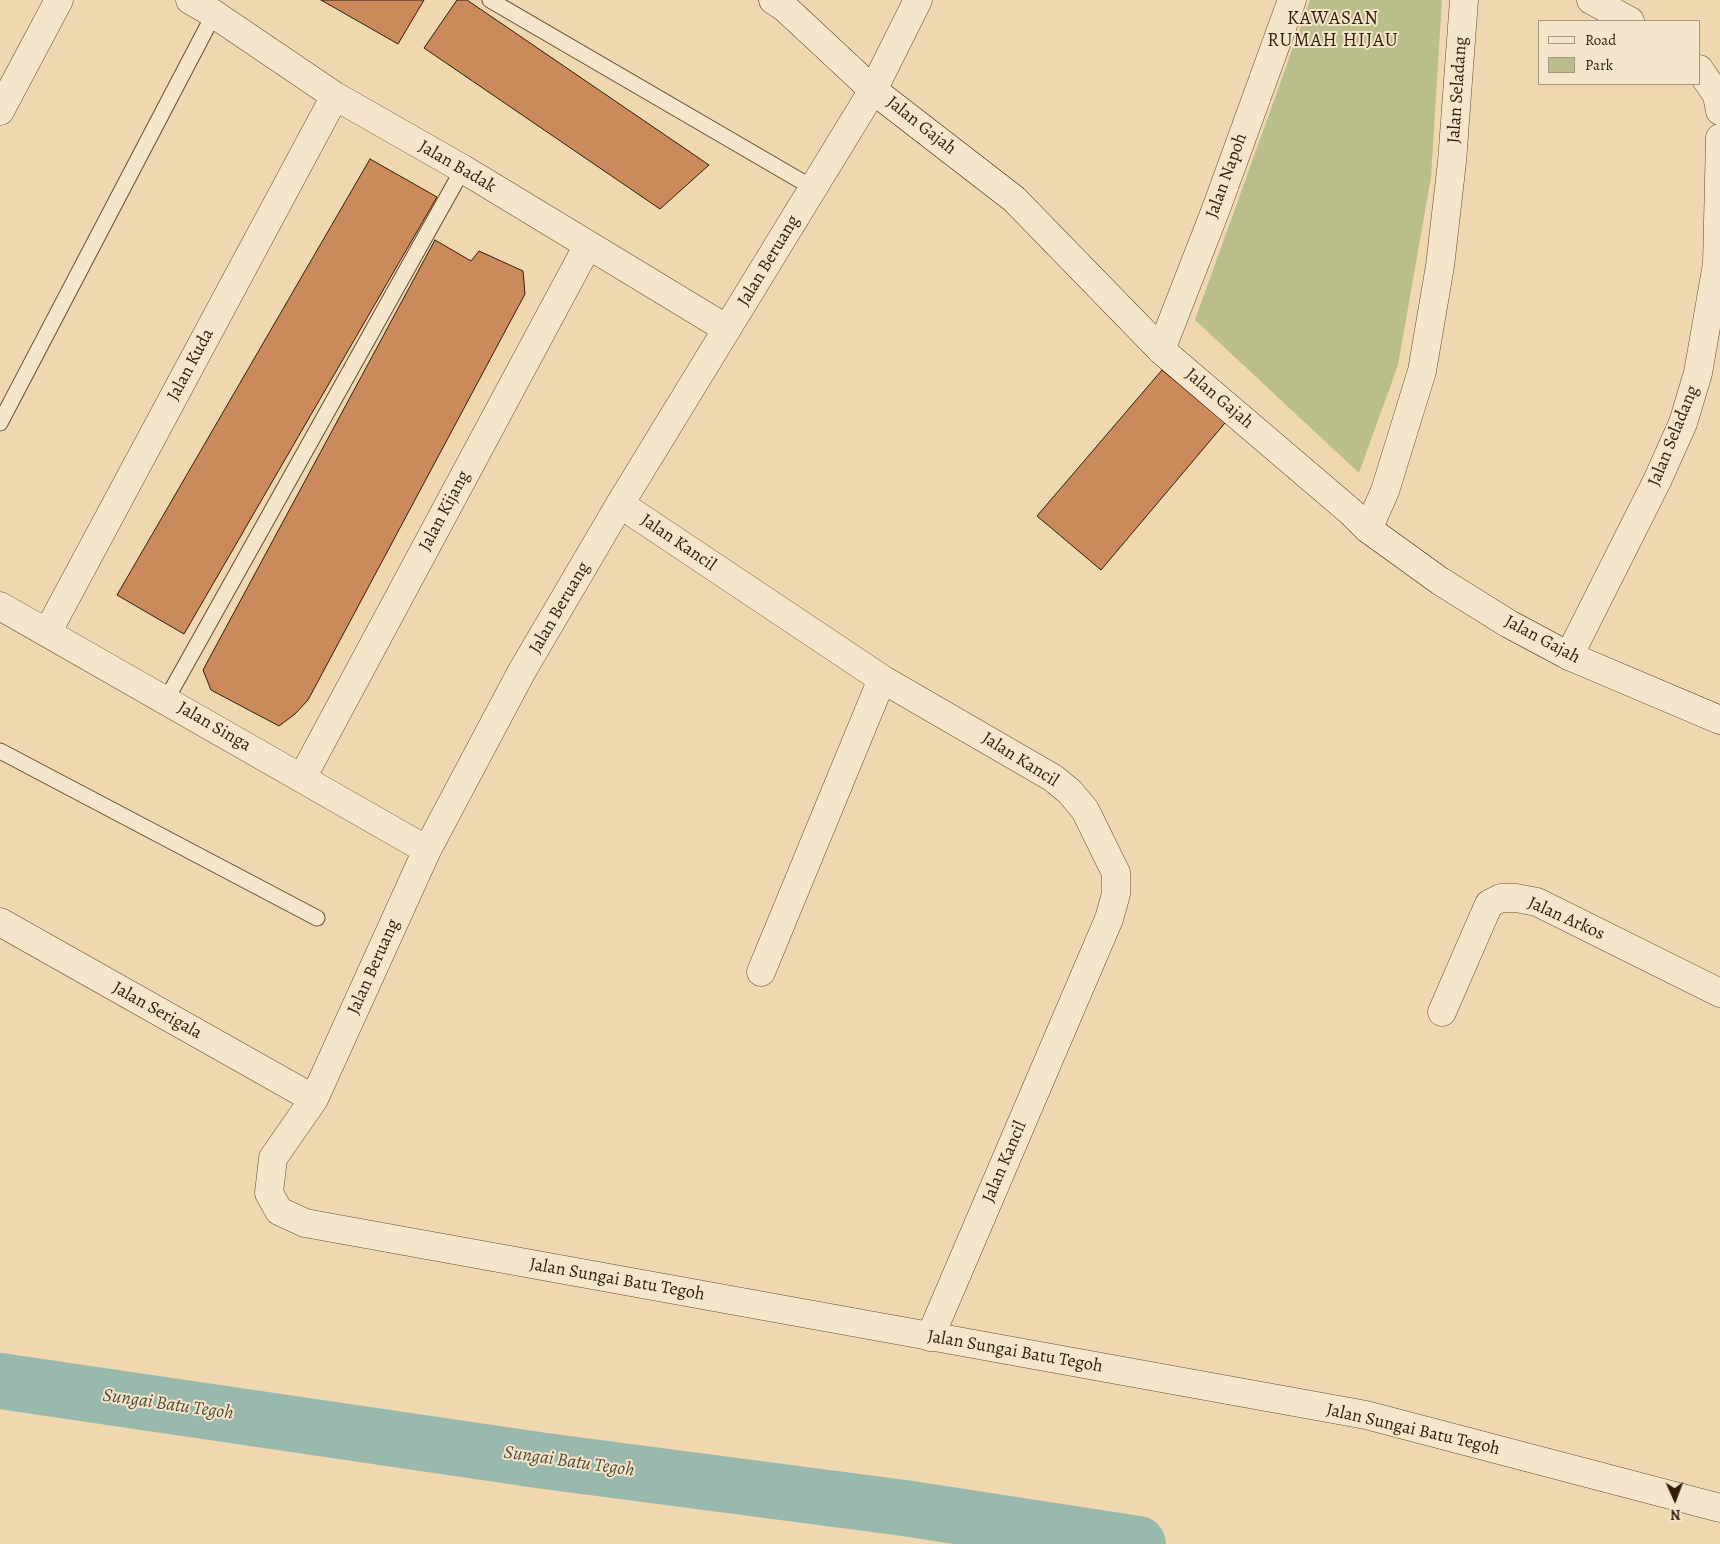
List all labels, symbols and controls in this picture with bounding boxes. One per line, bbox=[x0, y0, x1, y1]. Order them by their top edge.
district label: KAWASAN RUMAH HIJAU bbox=[1266, 8, 1400, 52]
legend bbox=[1538, 20, 1700, 85]
text: Road bbox=[1585, 30, 1616, 50]
street label: Jalan Seladang bbox=[1443, 36, 1473, 144]
text: Park bbox=[1585, 55, 1613, 75]
street label: Jalan Gajah bbox=[882, 92, 960, 160]
street label: Jalan Napoh bbox=[1202, 130, 1252, 222]
street label: Jalan Badak bbox=[414, 136, 500, 198]
street label: Jalan Beruang bbox=[733, 212, 805, 310]
street label: Jalan Kuda bbox=[163, 325, 219, 405]
street label: Jalan Gajah bbox=[1180, 364, 1258, 434]
street label: Jalan Seladang bbox=[1644, 382, 1704, 490]
street label: Jalan Kijang bbox=[415, 467, 475, 555]
street label: Jalan Kancil bbox=[636, 510, 720, 576]
street label: Jalan Beruang bbox=[525, 558, 595, 658]
street label: Jalan Gajah bbox=[1500, 611, 1584, 669]
street label: Jalan Singa bbox=[173, 697, 255, 757]
street label: Jalan Kancil bbox=[978, 728, 1062, 792]
street label: Jalan Arkos bbox=[1524, 893, 1608, 945]
street label: Jalan Beruang bbox=[343, 916, 405, 1018]
street label: Jalan Serigala bbox=[108, 978, 206, 1044]
street label: Jalan Kancil bbox=[978, 1118, 1032, 1206]
street label: Jalan Sungai Batu Tegoh bbox=[528, 1254, 706, 1306]
street label: Jalan Sungai Batu Tegoh bbox=[926, 1326, 1104, 1378]
water label: Sungai Batu Tegoh bbox=[101, 1385, 235, 1425]
street label: Jalan Sungai Batu Tegoh bbox=[1324, 1400, 1502, 1460]
water label: Sungai Batu Tegoh bbox=[502, 1442, 636, 1482]
north arrow bbox=[1650, 1474, 1700, 1524]
text: N bbox=[1670, 1505, 1681, 1524]

